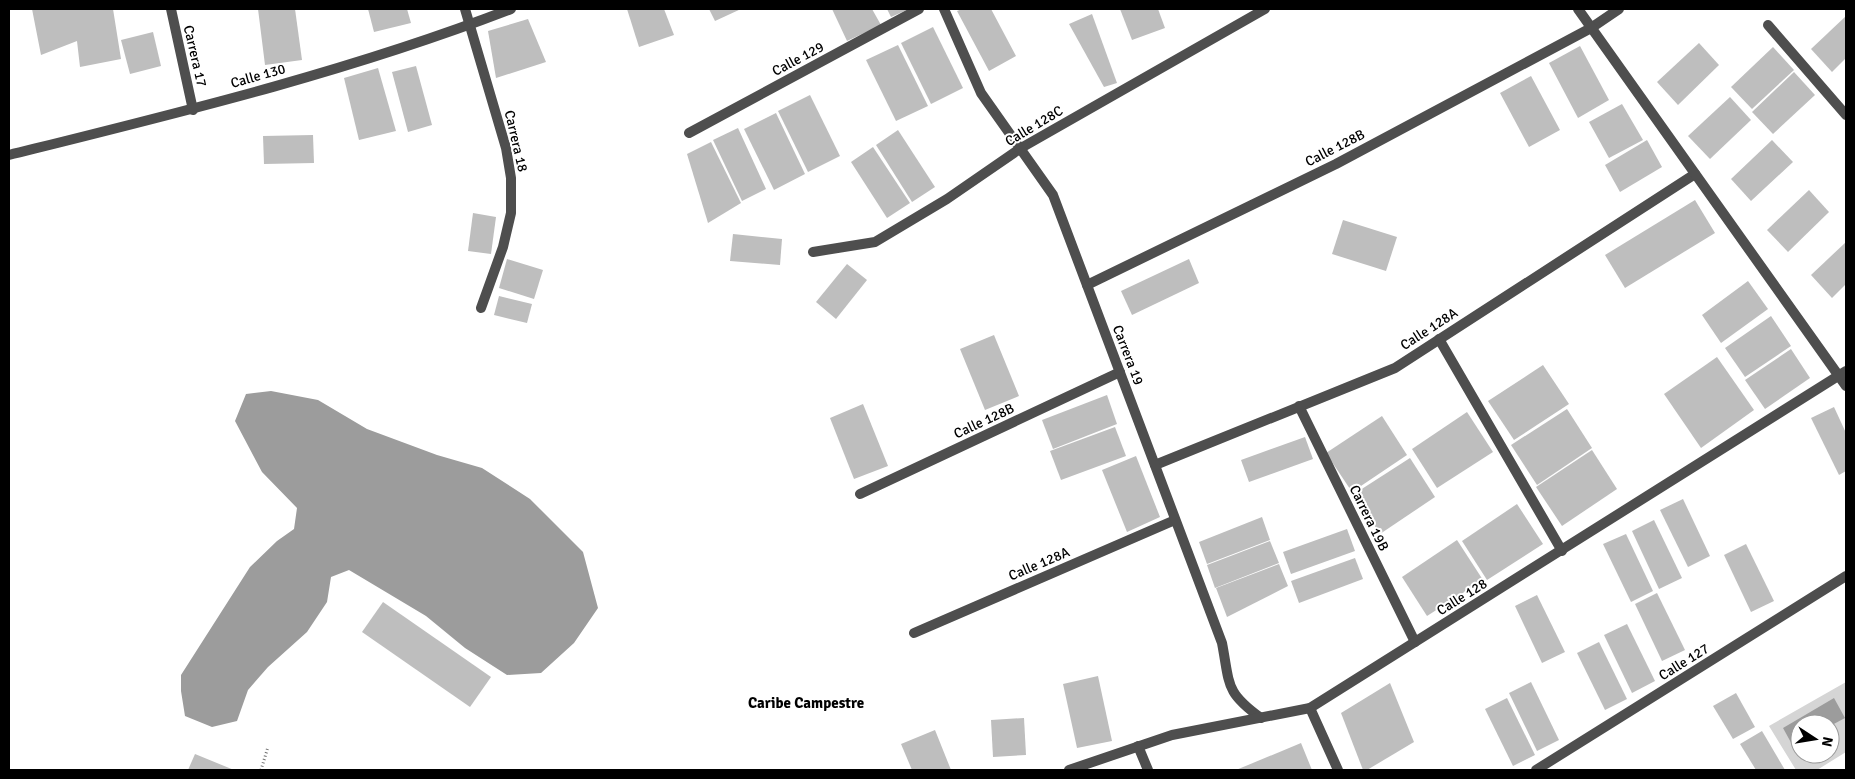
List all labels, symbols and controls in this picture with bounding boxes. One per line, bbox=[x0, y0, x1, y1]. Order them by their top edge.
street label: Carrera 17 bbox=[180, 23, 210, 89]
street label: Calle 129 bbox=[769, 38, 827, 80]
street label: Calle 130 bbox=[229, 60, 287, 92]
street label: Calle 128C bbox=[1002, 102, 1066, 150]
street label: Carrera 18 bbox=[501, 108, 531, 174]
street label: Calle 128B bbox=[1302, 126, 1368, 170]
street label: Calle 128A bbox=[1397, 304, 1461, 354]
street label: Carrera 19 bbox=[1109, 323, 1147, 387]
street label: Calle 128B bbox=[951, 400, 1017, 442]
street label: Carrera 19B bbox=[1346, 482, 1392, 554]
street label: Calle 128A bbox=[1006, 543, 1073, 584]
street label: Calle 128 bbox=[1434, 575, 1490, 619]
street label: Calle 127 bbox=[1656, 640, 1712, 684]
district label: Caribe Campestre bbox=[748, 694, 864, 712]
north arrow bbox=[1790, 714, 1840, 764]
text: N bbox=[1818, 735, 1837, 748]

